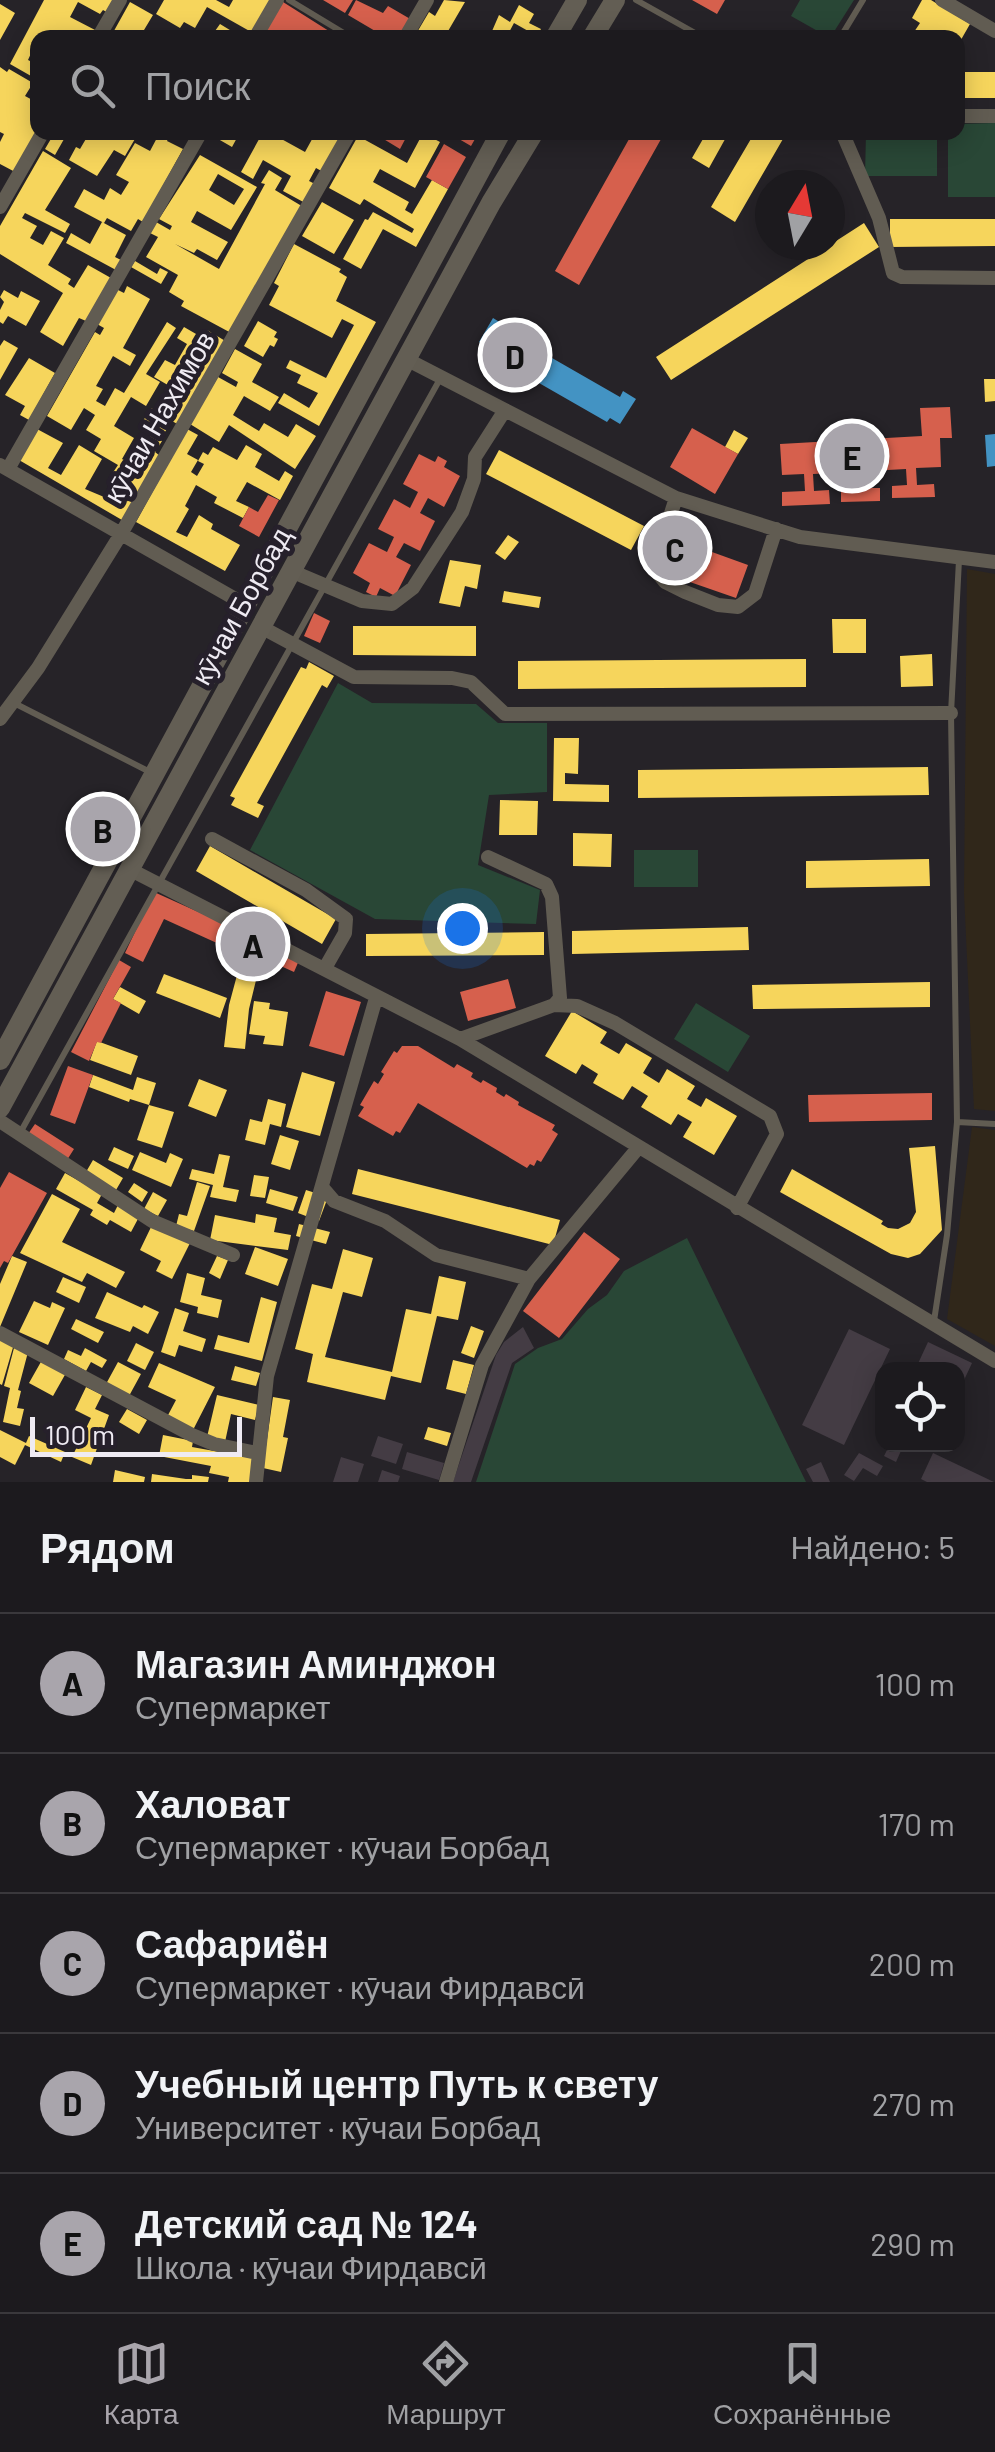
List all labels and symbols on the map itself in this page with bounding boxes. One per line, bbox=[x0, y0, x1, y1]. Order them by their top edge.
north arrow bbox=[755, 170, 845, 260]
pin: D bbox=[482, 318, 548, 392]
street label: кӯчаи Нахимов bbox=[95, 325, 221, 508]
pin: E bbox=[820, 418, 884, 494]
pin: C bbox=[642, 510, 708, 586]
street label: кӯчаи Борбад bbox=[183, 521, 297, 690]
pin: B bbox=[70, 792, 136, 866]
your location bbox=[437, 903, 488, 954]
pin: A bbox=[220, 906, 286, 982]
scale bar bbox=[30, 1412, 242, 1456]

